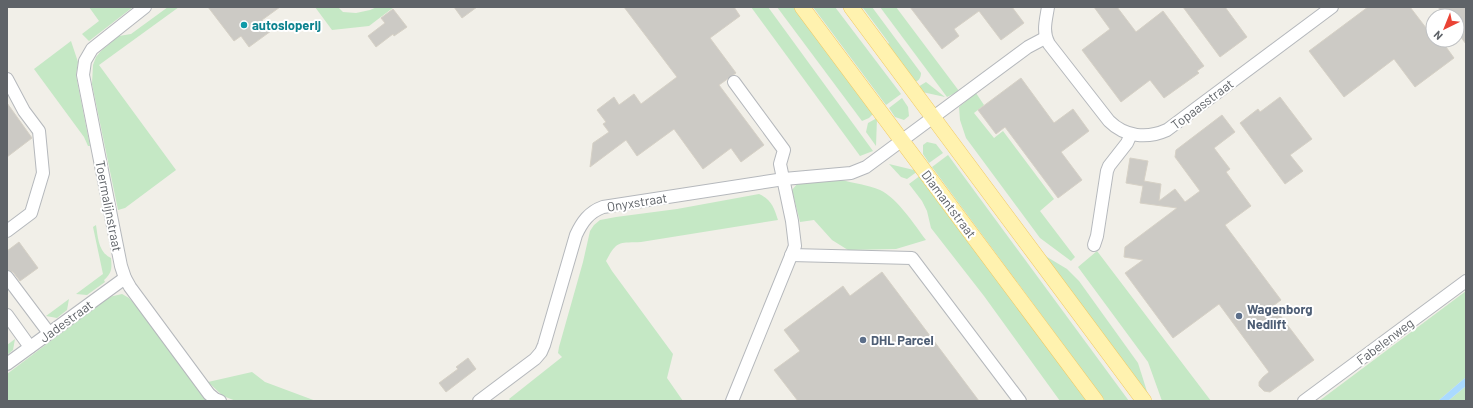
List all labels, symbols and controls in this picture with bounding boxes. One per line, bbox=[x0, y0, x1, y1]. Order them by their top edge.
north arrow bbox=[1425, 8, 1465, 48]
place label: autosloperij bbox=[252, 17, 321, 33]
marker: autosloperij bbox=[239, 20, 249, 30]
text: N bbox=[1431, 28, 1445, 43]
street label: Topaasstraat bbox=[1168, 75, 1236, 133]
street label: Toermalijnstraat bbox=[92, 159, 126, 253]
street label: Diamantstraat bbox=[918, 167, 980, 241]
street label: Onyxstraat bbox=[606, 189, 668, 215]
street label: Jadestraat bbox=[36, 296, 96, 346]
place label: Wagenborg Nedlift bbox=[1247, 301, 1312, 332]
marker: Wagenborg Nedlift bbox=[1234, 311, 1244, 321]
street label: Fabelenweg bbox=[1353, 314, 1417, 368]
place label: DHL Parcel bbox=[871, 332, 934, 348]
marker: DHL Parcel bbox=[858, 335, 868, 345]

